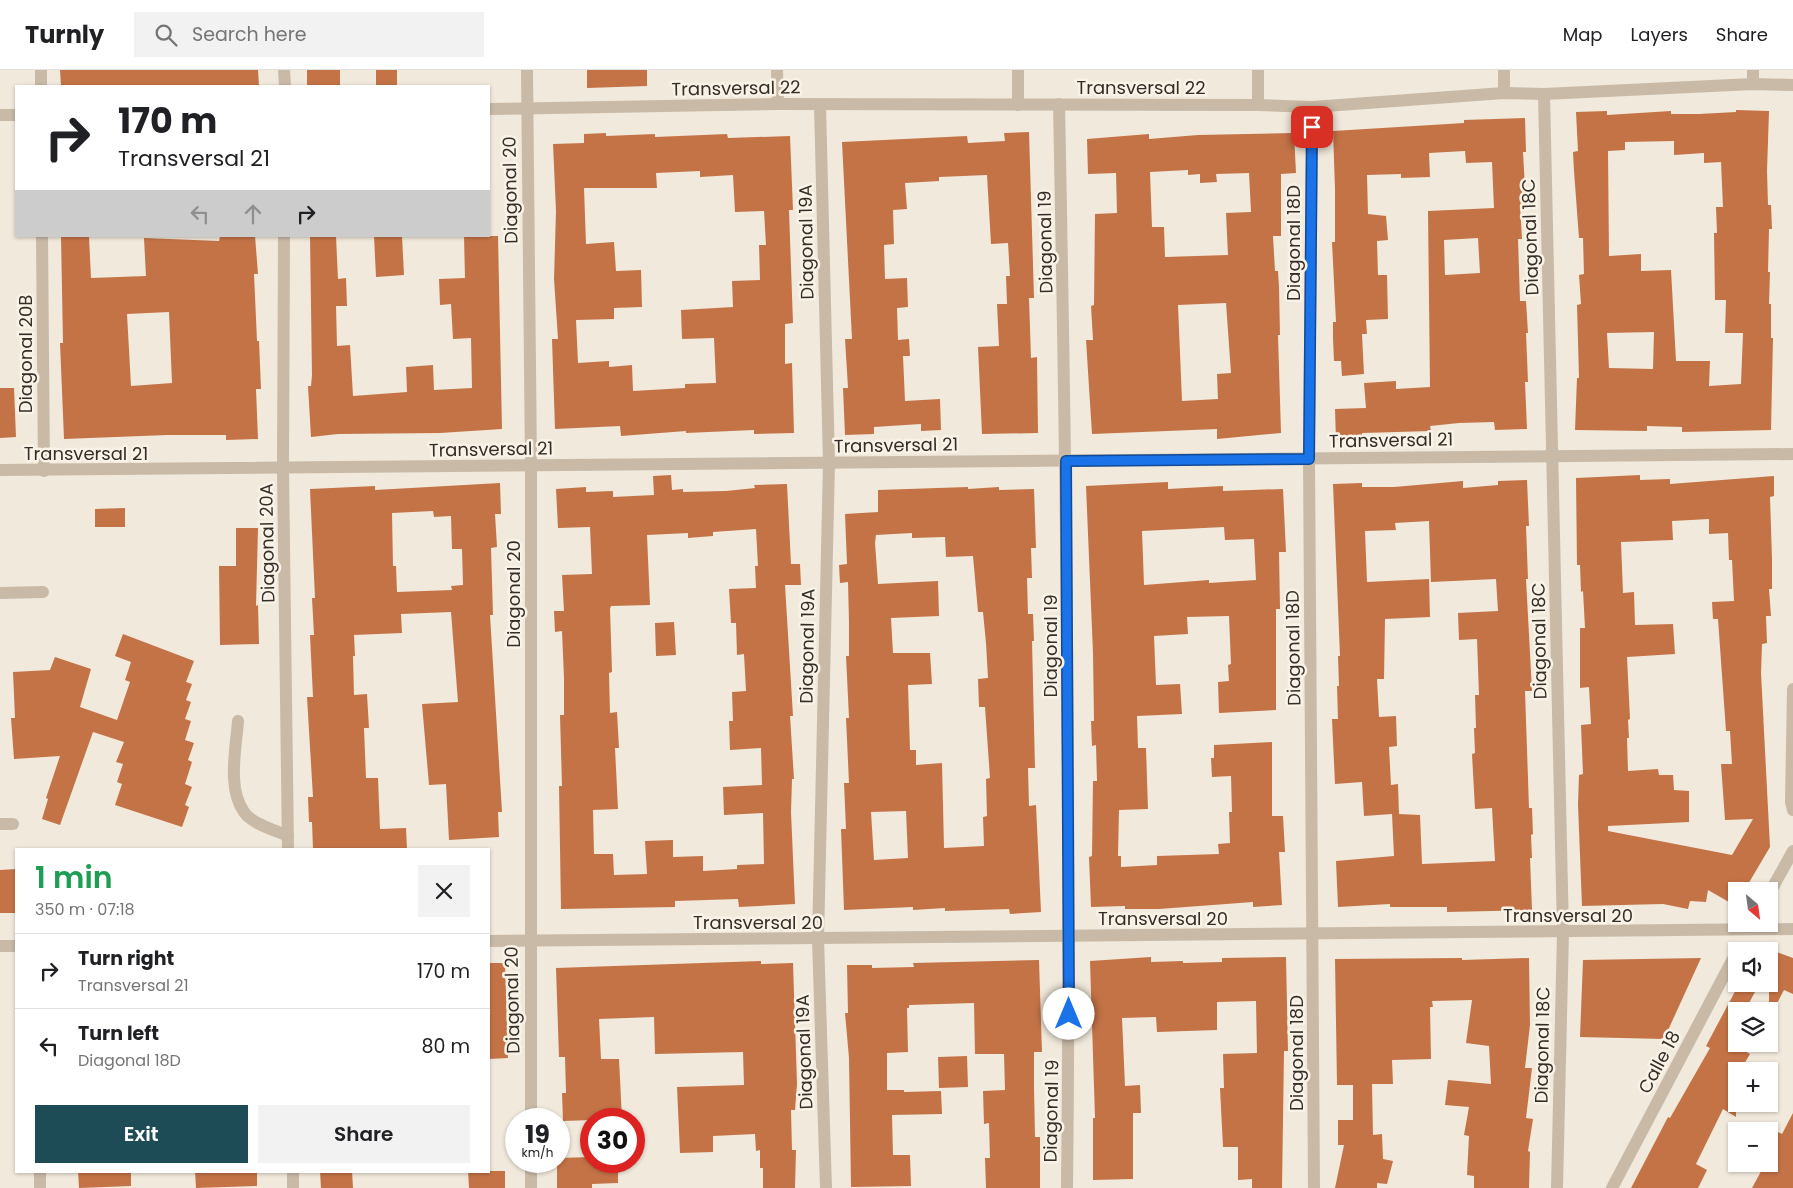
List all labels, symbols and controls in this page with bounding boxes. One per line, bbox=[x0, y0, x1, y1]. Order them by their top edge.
search box bbox=[134, 12, 484, 57]
text: Turnly bbox=[25, 18, 104, 51]
icon: search bbox=[152, 21, 180, 49]
text: Search here bbox=[192, 21, 307, 48]
text: Map bbox=[1563, 22, 1603, 47]
text: Layers bbox=[1631, 22, 1688, 47]
text: Share bbox=[1716, 22, 1768, 47]
street label: Transversal 22 bbox=[671, 74, 801, 102]
street label: Transversal 22 bbox=[1076, 75, 1206, 100]
text: 170 m bbox=[118, 96, 217, 145]
icon: right bbox=[35, 105, 100, 170]
pin bbox=[1291, 106, 1333, 148]
icon: arrive bbox=[1298, 113, 1326, 141]
street label: Diagonal 20 bbox=[497, 136, 523, 244]
text: Transversal 21 bbox=[118, 143, 270, 174]
street label: Diagonal 18C bbox=[1515, 178, 1545, 296]
street label: Diagonal 19A bbox=[792, 184, 820, 300]
street label: Diagonal 18D bbox=[1281, 185, 1306, 301]
street label: Diagonal 19 bbox=[1032, 190, 1058, 294]
icon: left bbox=[186, 200, 214, 228]
icon: ahead bbox=[239, 200, 267, 228]
icon: right bbox=[292, 200, 320, 228]
street label: Diagonal 20B bbox=[13, 295, 38, 413]
street label: Transversal 21 bbox=[1329, 426, 1453, 454]
street label: Transversal 21 bbox=[834, 431, 958, 459]
street label: Transversal 21 bbox=[429, 435, 553, 463]
street label: Transversal 21 bbox=[24, 441, 148, 466]
street label: Diagonal 20A bbox=[253, 483, 281, 603]
street label: Diagonal 20 bbox=[501, 540, 526, 648]
street label: Diagonal 18C bbox=[1525, 582, 1553, 700]
street label: Diagonal 19A bbox=[793, 588, 821, 704]
street label: Diagonal 18D bbox=[1279, 590, 1307, 706]
street label: Diagonal 19 bbox=[1038, 594, 1063, 698]
text: 1 min bbox=[35, 856, 113, 899]
button: close bbox=[418, 865, 470, 917]
north arrow bbox=[1728, 882, 1778, 932]
map controls bbox=[1728, 882, 1778, 1172]
text: 350 m · 07:18 bbox=[35, 898, 135, 921]
street label: Transversal 20 bbox=[1503, 903, 1633, 928]
street label: Transversal 20 bbox=[1098, 906, 1228, 931]
street label: Transversal 20 bbox=[693, 910, 823, 935]
button: sound bbox=[1728, 942, 1778, 992]
text: Turn right bbox=[78, 945, 174, 972]
street label: Diagonal 20 bbox=[499, 946, 525, 1054]
icon: right bbox=[35, 957, 63, 985]
text: 170 m bbox=[417, 958, 470, 985]
text: Transversal 21 bbox=[78, 974, 189, 997]
street label: Diagonal 18C bbox=[1528, 986, 1556, 1104]
position arrow bbox=[1042, 987, 1094, 1039]
street label: Diagonal 19A bbox=[789, 994, 819, 1110]
street label: Diagonal 18D bbox=[1284, 995, 1309, 1111]
button: layers bbox=[1728, 1002, 1778, 1052]
text: Turn left bbox=[78, 1020, 159, 1047]
street label: Calle 18 bbox=[1632, 1026, 1686, 1098]
icon: left bbox=[35, 1032, 63, 1060]
text: 80 m bbox=[421, 1033, 470, 1060]
text: Diagonal 18D bbox=[78, 1049, 181, 1072]
street label: Diagonal 19 bbox=[1038, 1059, 1064, 1163]
button: + bbox=[1728, 1062, 1778, 1112]
button: Exit bbox=[35, 1105, 248, 1163]
button: Share bbox=[258, 1105, 470, 1163]
speed limit sign: 30 bbox=[580, 1108, 645, 1173]
text: 19 bbox=[525, 1117, 550, 1152]
button: − bbox=[1728, 1122, 1778, 1172]
text: km/h bbox=[522, 1144, 553, 1161]

